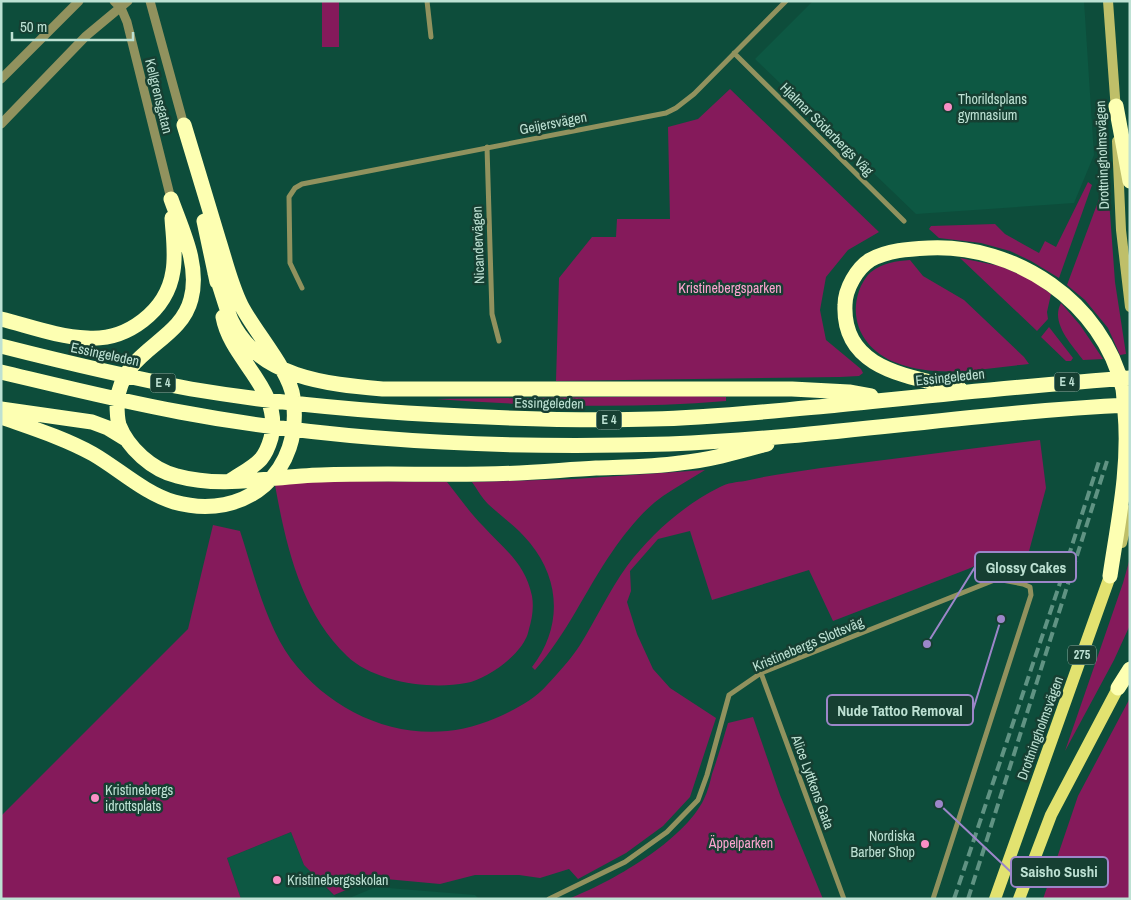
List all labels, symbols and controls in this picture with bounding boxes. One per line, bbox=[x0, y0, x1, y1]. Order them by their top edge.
scale bar bbox=[12, 10, 134, 42]
text: 50 m bbox=[20, 16, 47, 37]
street label: Kellgrensgatan bbox=[141, 57, 177, 135]
street label: Hjalmar Söderbergs Väg bbox=[776, 78, 878, 180]
place label: Thorildsplans gymnasium bbox=[958, 90, 1027, 124]
street label: Drottningholmsvägen bbox=[1091, 100, 1113, 210]
marker: Thorildsplans gymnasium bbox=[942, 101, 954, 113]
street label: Geijersvägen bbox=[518, 108, 588, 138]
street label: Nicandervägen bbox=[468, 206, 488, 284]
park label: Kristinebergsparken bbox=[678, 279, 782, 297]
street label: Essingeleden bbox=[69, 338, 141, 370]
street label: Essingeleden bbox=[914, 364, 986, 390]
road number: E 4 bbox=[1054, 372, 1080, 392]
road number: E 4 bbox=[150, 373, 176, 392]
street label: Essingeleden bbox=[514, 393, 584, 413]
road number: E 4 bbox=[596, 410, 622, 430]
callout: Glossy Cakes bbox=[975, 552, 1076, 582]
text: Glossy Cakes bbox=[986, 557, 1067, 578]
street label: Kristinebergs Slottsväg bbox=[750, 612, 867, 675]
road number: 275 bbox=[1068, 646, 1096, 664]
street label: Drottningholmsvägen bbox=[1013, 674, 1067, 782]
callout: Nude Tattoo Removal bbox=[827, 695, 973, 725]
text: Nude Tattoo Removal bbox=[837, 700, 963, 721]
street label: Alice Lyttkens Gata bbox=[787, 731, 839, 832]
place label: Kristinebergs idrottsplats bbox=[105, 781, 174, 815]
marker: Kristinebergs idrottsplats bbox=[89, 792, 101, 804]
place label: Nordiska Barber Shop bbox=[851, 827, 916, 861]
park label: Äppelparken bbox=[708, 834, 773, 852]
marker: Nordiska Barber Shop bbox=[919, 838, 931, 850]
callout: Saisho Sushi bbox=[1011, 857, 1108, 887]
text: Saisho Sushi bbox=[1020, 861, 1098, 882]
place label: Kristinebergsskolan bbox=[287, 871, 388, 889]
marker: Kristinebergsskolan bbox=[271, 874, 283, 886]

